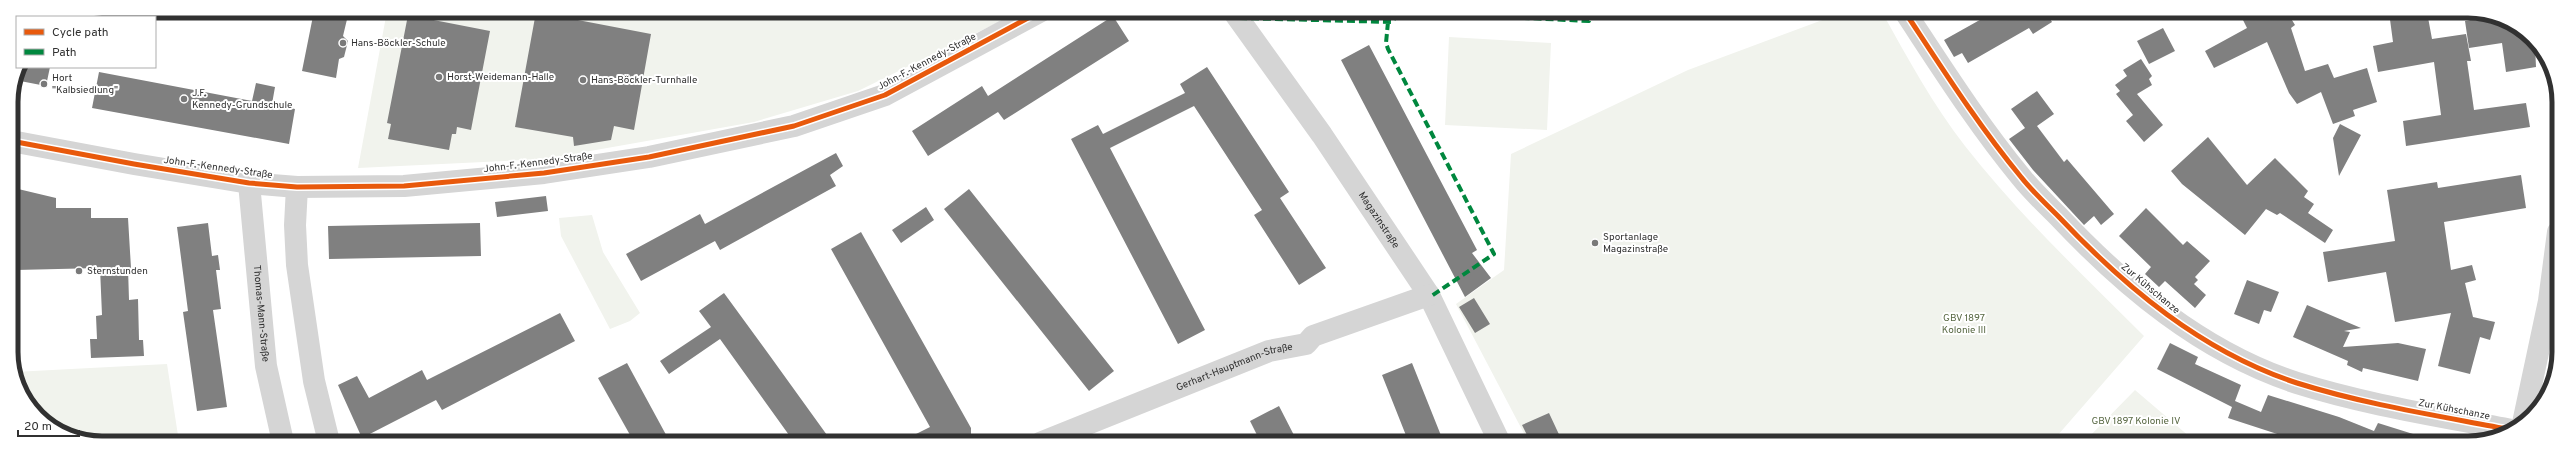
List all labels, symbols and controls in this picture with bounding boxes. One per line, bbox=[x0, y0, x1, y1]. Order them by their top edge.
legend bbox=[16, 16, 156, 68]
text: Cycle path bbox=[52, 25, 109, 41]
street label: John-F.-Kennedy-Straße bbox=[875, 30, 979, 94]
place label: Hans-Böckler-Schule bbox=[351, 37, 446, 50]
marker: Hans-Böckler-Schule bbox=[338, 38, 348, 48]
text: Path bbox=[52, 45, 77, 61]
place label: Horst-Weidemann-Halle bbox=[447, 71, 554, 84]
place label: Hort "Kalbsiedlung" bbox=[52, 72, 118, 97]
marker: Horst-Weidemann-Halle bbox=[434, 72, 444, 82]
place label: Hans-Böckler-Turnhalle bbox=[591, 74, 697, 87]
marker: Hans-Böckler-Turnhalle bbox=[578, 75, 588, 85]
marker: Hort "Kalbsiedlung" bbox=[39, 79, 49, 89]
place label: J.F. Kennedy-Grundschule bbox=[192, 87, 292, 112]
marker: J.F. Kennedy-Grundschule bbox=[179, 94, 189, 104]
street label: John-F.-Kennedy-Straße bbox=[483, 150, 593, 176]
street label: John-F.-Kennedy-Straße bbox=[163, 154, 273, 182]
street label: Magazinstraße bbox=[1355, 189, 1402, 251]
place label: Sportanlage Magazinstraße bbox=[1603, 231, 1668, 256]
marker: Sportanlage Magazinstraße bbox=[1590, 238, 1600, 248]
street label: Zur Kühschanze bbox=[2118, 261, 2182, 317]
street label: Thomas-Mann-Straße bbox=[250, 264, 272, 362]
place label: Sternstunden bbox=[87, 265, 148, 278]
marker: Sternstunden bbox=[74, 266, 84, 276]
park label: GBV 1897 Kolonie III bbox=[1942, 312, 1986, 337]
street label: Gerhart-Hauptmann-Straße bbox=[1174, 340, 1294, 394]
street label: Zur Kühschanze bbox=[2417, 397, 2491, 423]
scale bar bbox=[18, 412, 79, 438]
park label: GBV 1897 Kolonie IV bbox=[2091, 415, 2181, 428]
text: 20 m bbox=[24, 419, 52, 435]

